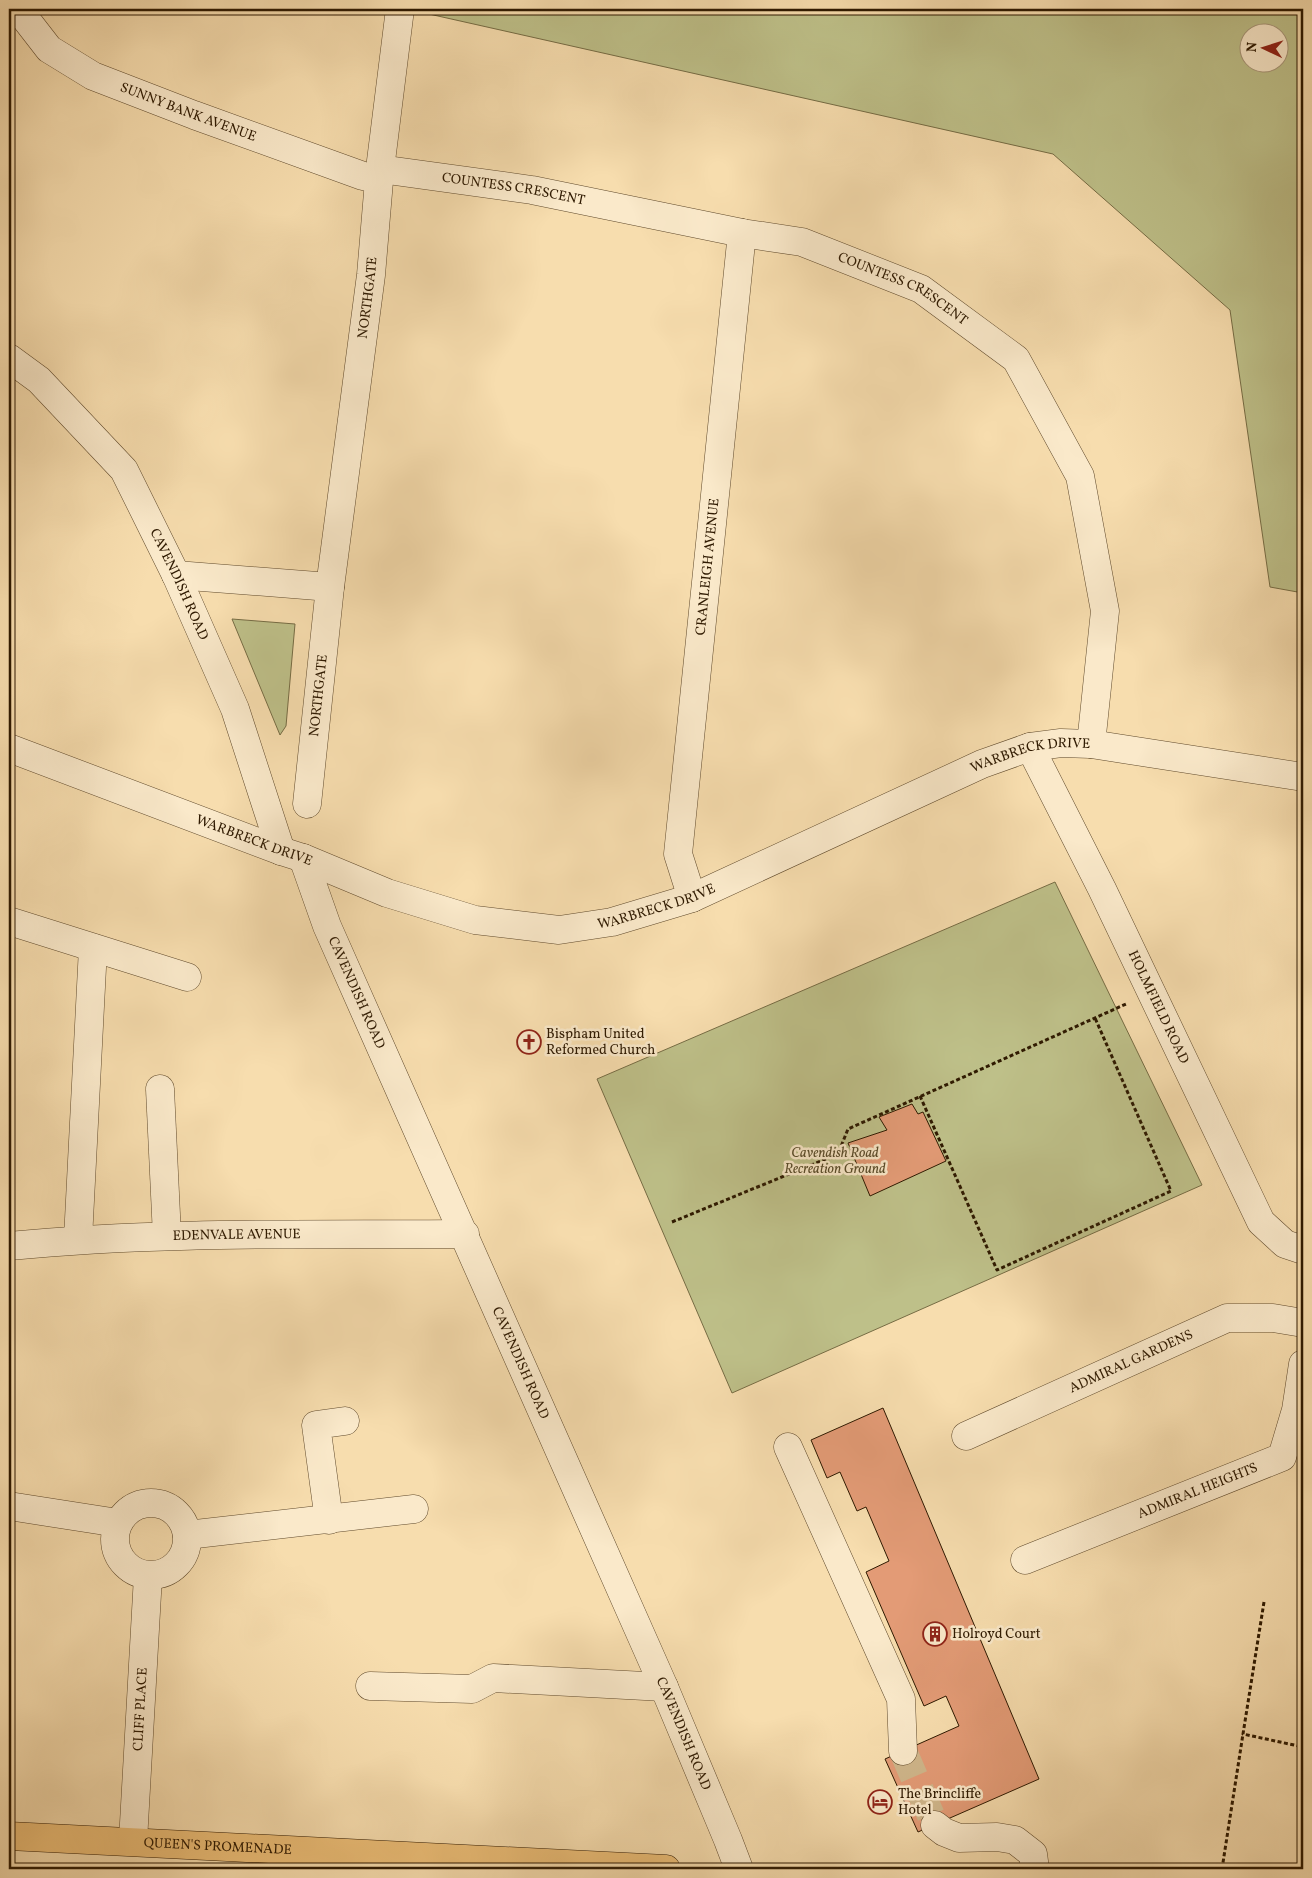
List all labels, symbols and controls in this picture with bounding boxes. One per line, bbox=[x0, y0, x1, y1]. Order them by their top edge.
north arrow bbox=[1240, 22, 1290, 72]
text: N bbox=[1243, 41, 1262, 53]
street label: SUNNY BANK AVENUE bbox=[117, 78, 259, 146]
street label: COUNTESS CRESCENT bbox=[441, 168, 587, 210]
street label: COUNTESS CRESCENT bbox=[835, 248, 972, 330]
street label: NORTHGATE bbox=[353, 256, 382, 340]
street label: CRANLEIGH AVENUE bbox=[691, 497, 724, 636]
street label: CAVENDISH ROAD bbox=[145, 525, 213, 643]
street label: NORTHGATE bbox=[305, 654, 332, 738]
street label: WARBRECK DRIVE bbox=[967, 733, 1091, 778]
street label: WARBRECK DRIVE bbox=[193, 810, 316, 870]
street label: WARBRECK DRIVE bbox=[596, 879, 719, 934]
street label: CAVENDISH ROAD bbox=[323, 933, 390, 1052]
street label: HOLMFIELD ROAD bbox=[1123, 947, 1194, 1067]
place label: Bispham United Reformed Church bbox=[546, 1025, 655, 1060]
church icon: Bispham United Reformed Church bbox=[516, 1029, 542, 1055]
park label: Cavendish Road Recreation Ground bbox=[784, 1144, 886, 1179]
street label: EDENVALE AVENUE bbox=[172, 1225, 301, 1246]
street label: CAVENDISH ROAD bbox=[487, 1304, 554, 1422]
street label: ADMIRAL GARDENS bbox=[1066, 1325, 1196, 1398]
street label: ADMIRAL HEIGHTS bbox=[1135, 1458, 1261, 1523]
building icon: Holroyd Court bbox=[922, 1621, 948, 1647]
place label: Holroyd Court bbox=[952, 1625, 1041, 1644]
street label: CLIFF PLACE bbox=[129, 1667, 152, 1752]
street label: CAVENDISH ROAD bbox=[651, 1674, 716, 1793]
place label: The Brincliffe Hotel bbox=[898, 1785, 981, 1820]
hotel icon: The Brincliffe Hotel bbox=[867, 1789, 893, 1815]
street label: QUEEN'S PROMENADE bbox=[143, 1833, 292, 1860]

